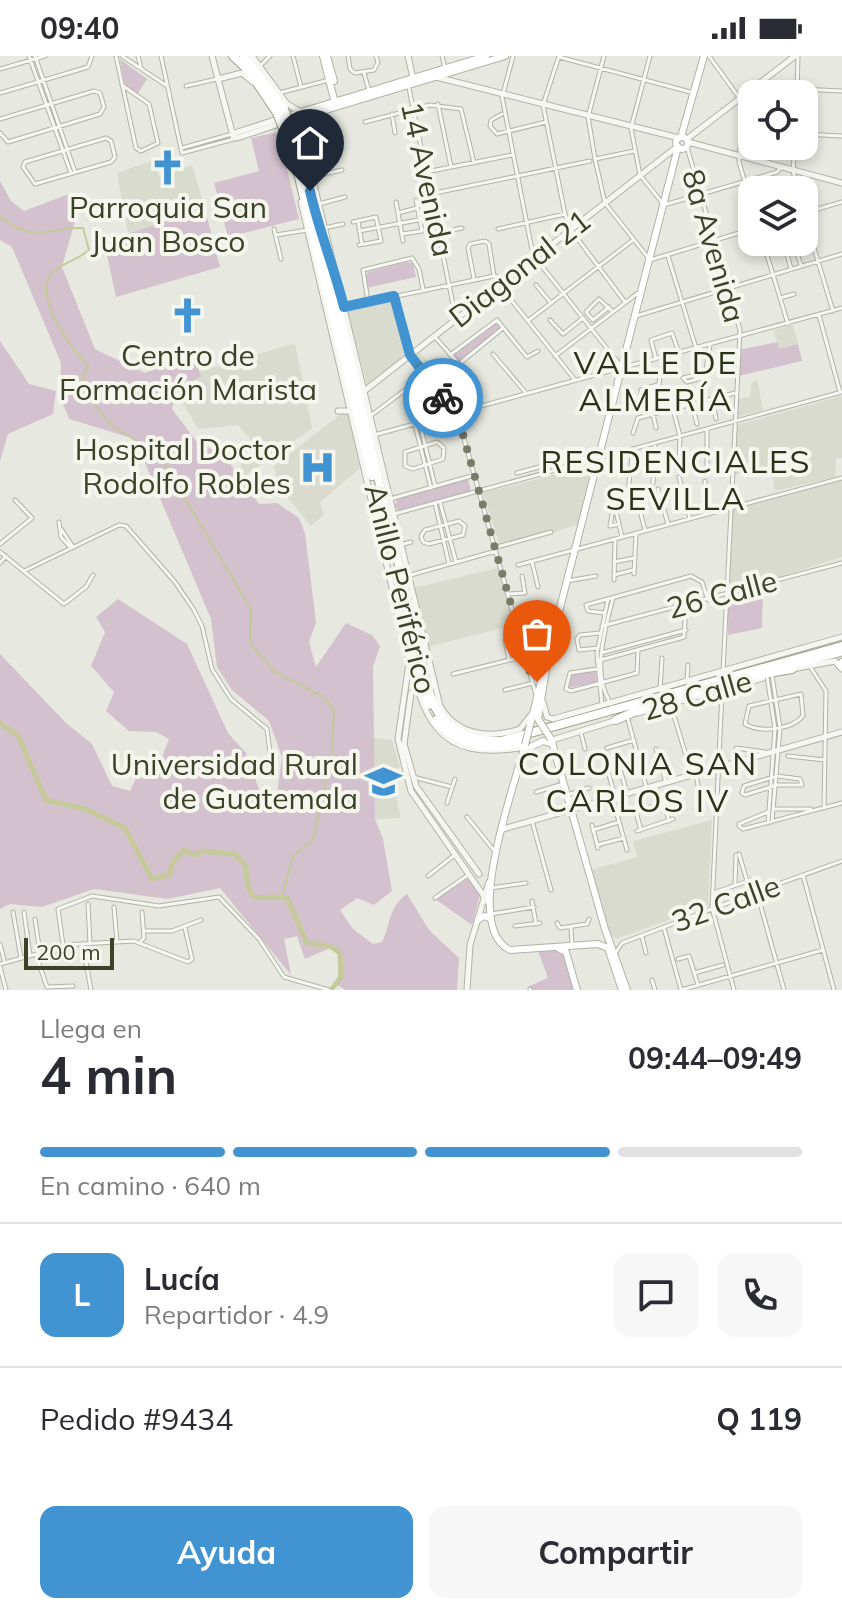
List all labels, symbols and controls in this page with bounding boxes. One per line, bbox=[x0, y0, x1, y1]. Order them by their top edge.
text: 09:40 bbox=[40, 9, 119, 47]
map controls bbox=[738, 80, 818, 256]
button: locate bbox=[738, 80, 818, 160]
street label: 14 Avenida bbox=[393, 98, 463, 260]
pin bbox=[276, 109, 344, 191]
icon: home bbox=[288, 121, 332, 165]
church icon: Parroquia San Juan Bosco bbox=[149, 148, 187, 186]
street label: 8a Avenida bbox=[674, 165, 754, 327]
button: layers bbox=[738, 176, 818, 256]
place label: Parroquia San Juan Bosco bbox=[69, 188, 267, 260]
street label: Diagonal 21 bbox=[441, 201, 598, 335]
church icon: Centro de Formación Marista bbox=[169, 296, 207, 334]
place label: Centro de Formación Marista bbox=[59, 336, 317, 408]
district label: VALLE DE ALMERÍA bbox=[574, 342, 738, 419]
courier bbox=[403, 358, 483, 438]
icon: bike bbox=[421, 376, 465, 420]
place label: Hospital Doctor Rodolfo Robles bbox=[75, 430, 291, 502]
district label: RESIDENCIALES SEVILLA bbox=[540, 441, 812, 518]
hospital icon: Hospital Doctor Rodolfo Robles bbox=[298, 448, 336, 486]
street label: Anillo Periférico bbox=[357, 480, 445, 698]
street label: 26 Calle bbox=[663, 561, 781, 627]
pin bbox=[503, 600, 571, 682]
icon: bag bbox=[515, 612, 559, 656]
street label: 28 Calle bbox=[637, 661, 756, 729]
district label: COLONIA SAN CARLOS IV bbox=[518, 743, 758, 820]
place label: Universidad Rural de Guatemala bbox=[111, 745, 358, 817]
school or university icon: Universidad Rural de Guatemala bbox=[365, 763, 403, 801]
street label: 32 Calle bbox=[666, 866, 785, 940]
scale bar bbox=[24, 934, 114, 970]
text: 200 m bbox=[36, 938, 101, 966]
text: Llega en bbox=[40, 1012, 142, 1045]
text: 09:44–09:49 bbox=[628, 1039, 802, 1077]
text: 4 min bbox=[40, 1042, 177, 1107]
text: En camino · 640 m bbox=[40, 1169, 261, 1202]
button: chat bbox=[614, 1253, 698, 1337]
button: phone bbox=[718, 1253, 802, 1337]
text: Lucía bbox=[144, 1260, 220, 1298]
text: L bbox=[74, 1276, 90, 1314]
text: Repartidor · 4.9 bbox=[144, 1298, 329, 1331]
text: Pedido #9434 bbox=[40, 1400, 233, 1438]
text: Q 119 bbox=[716, 1400, 802, 1438]
button: Ayuda bbox=[40, 1506, 413, 1598]
button: Compartir bbox=[429, 1506, 802, 1598]

